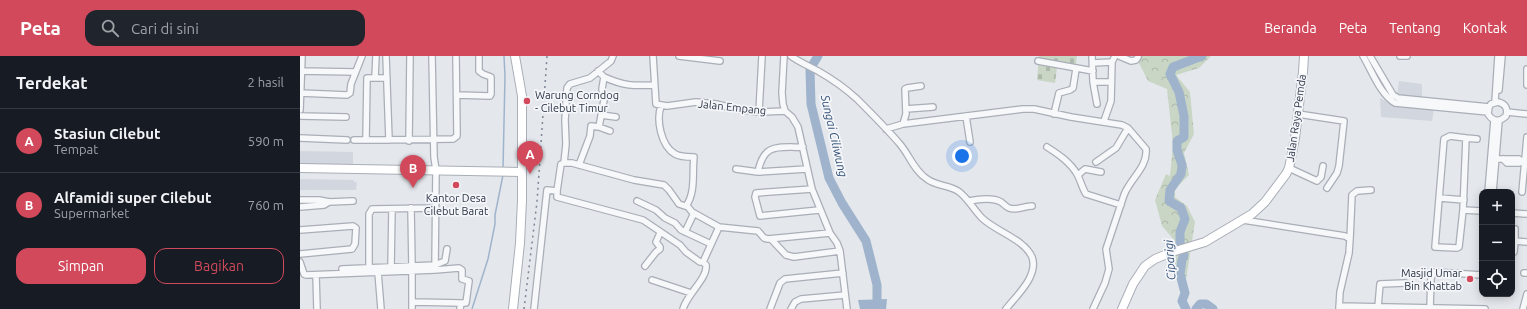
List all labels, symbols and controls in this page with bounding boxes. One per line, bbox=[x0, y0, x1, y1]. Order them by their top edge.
search box bbox=[85, 10, 365, 46]
text: Peta bbox=[20, 17, 61, 39]
icon: search bbox=[99, 17, 121, 39]
text: Cari di sini bbox=[131, 20, 199, 37]
text: Beranda bbox=[1264, 20, 1317, 36]
text: Peta bbox=[1339, 20, 1367, 36]
text: Tentang bbox=[1389, 20, 1441, 36]
text: Kontak bbox=[1463, 20, 1507, 36]
text: Terdekat bbox=[16, 73, 88, 92]
street label: Jalan Raya Pemda bbox=[1284, 73, 1308, 163]
text: 2 hasil bbox=[247, 75, 284, 89]
place label: Warung Corndog - Cilebut Timur bbox=[535, 89, 619, 114]
water label: Sungai Ciliwung bbox=[818, 93, 850, 179]
marker: Warung Corndog - Cilebut Timur bbox=[522, 96, 532, 106]
street label: Jalan Empang bbox=[697, 97, 767, 117]
text: Stasiun Cilebut bbox=[54, 125, 160, 142]
text: A bbox=[24, 134, 34, 148]
text: 590 m bbox=[248, 134, 284, 148]
pin: A bbox=[517, 141, 543, 174]
text: Tempat bbox=[54, 142, 98, 156]
your location bbox=[952, 146, 972, 166]
pin: B bbox=[400, 155, 426, 188]
marker: Kantor Desa Cilebut Barat bbox=[451, 180, 461, 190]
text: Alfamidi super Cilebut bbox=[54, 189, 212, 206]
map controls bbox=[1479, 189, 1515, 297]
button: + bbox=[1479, 189, 1515, 225]
place label: Kantor Desa Cilebut Barat bbox=[424, 192, 489, 217]
text: B bbox=[25, 198, 33, 212]
text: 760 m bbox=[248, 198, 284, 212]
text: Supermarket bbox=[54, 206, 129, 220]
button: − bbox=[1479, 225, 1515, 261]
water label: Ciparigi bbox=[1162, 238, 1177, 281]
button: Simpan bbox=[16, 248, 146, 284]
button: Bagikan bbox=[154, 248, 284, 284]
button: locate bbox=[1479, 261, 1515, 297]
place label: Masjid Umar Bin Khattab bbox=[1401, 267, 1463, 292]
marker: Masjid Umar Bin Khattab bbox=[1465, 274, 1475, 284]

